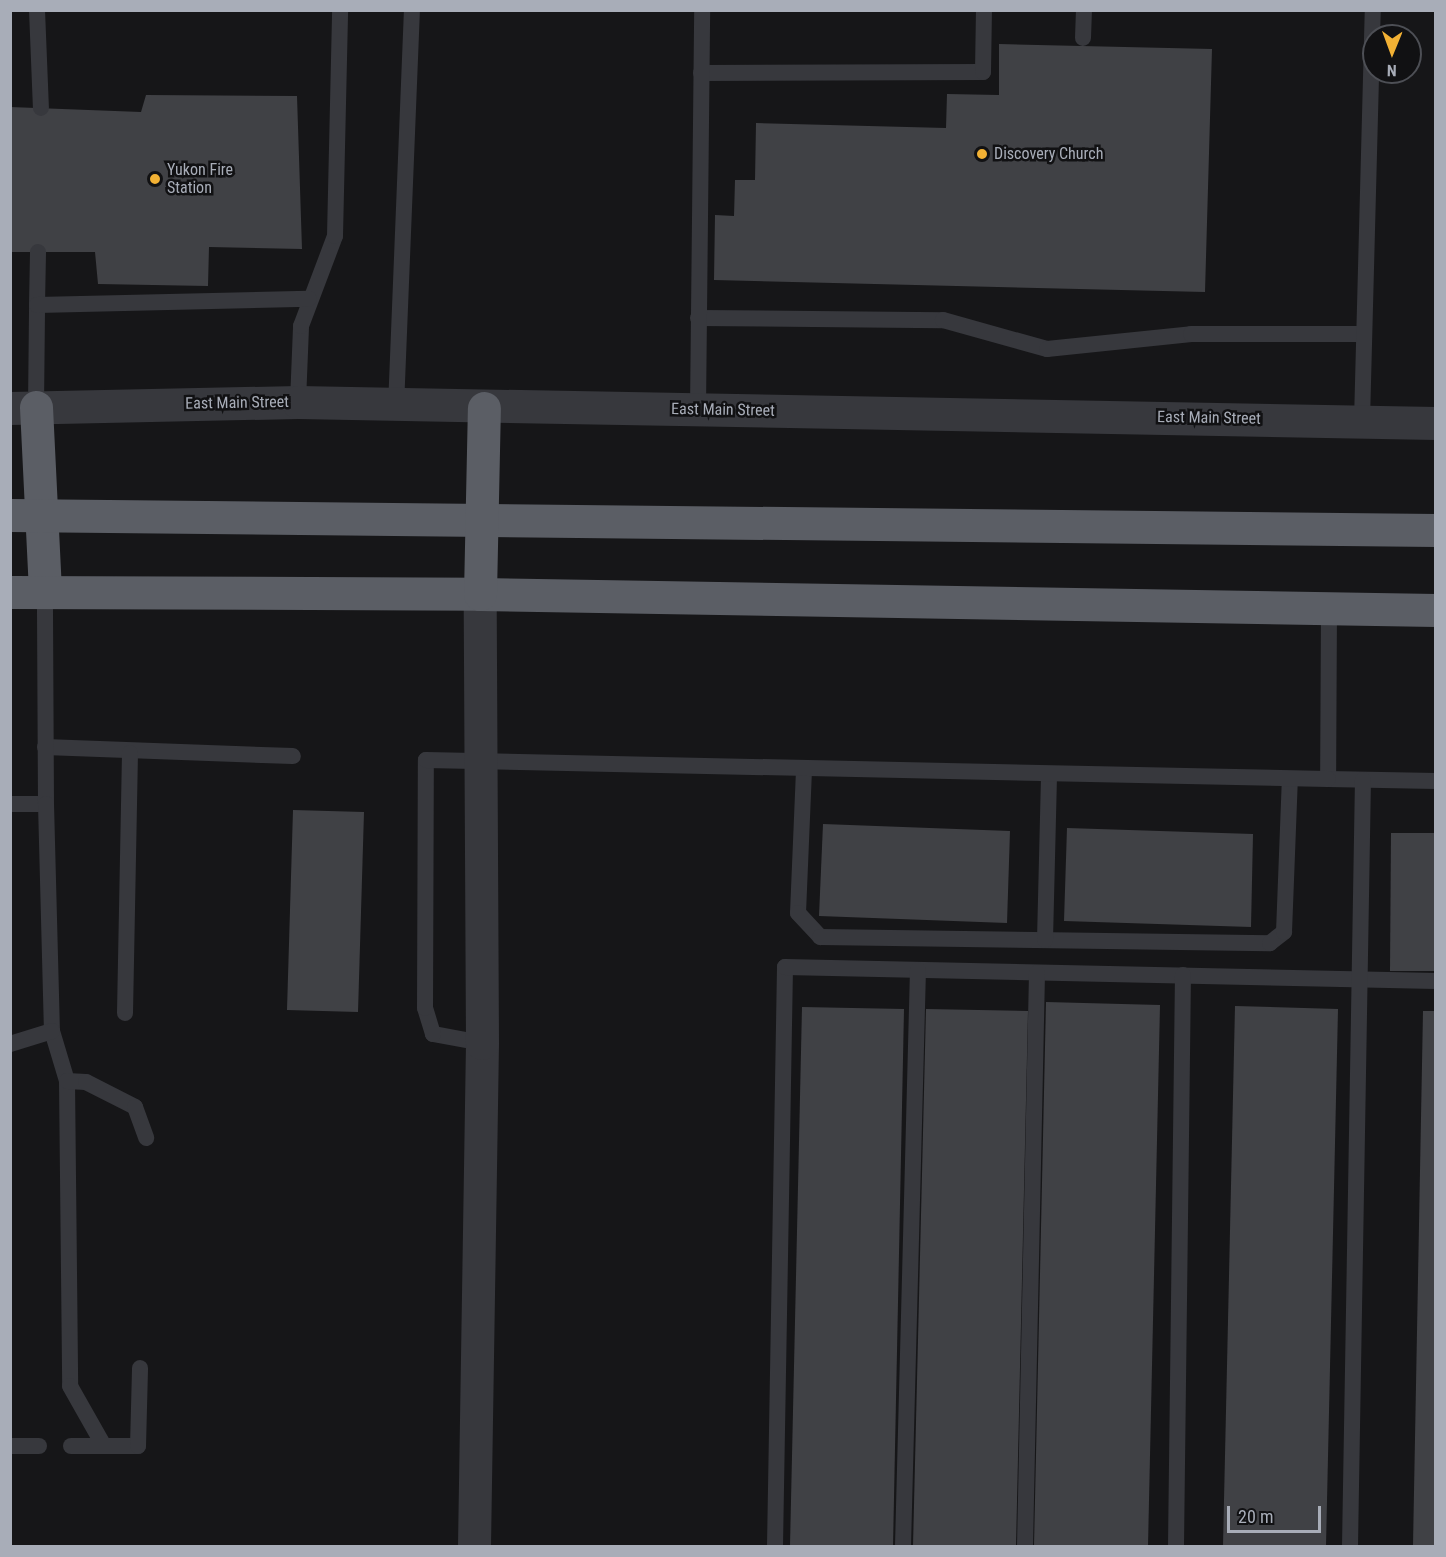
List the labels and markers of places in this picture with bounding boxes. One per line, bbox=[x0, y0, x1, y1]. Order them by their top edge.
place label: Discovery Church bbox=[994, 144, 1103, 164]
marker: Discovery Church bbox=[975, 147, 989, 161]
place label: Yukon Fire Station bbox=[167, 160, 233, 198]
marker: Yukon Fire Station bbox=[148, 172, 162, 186]

